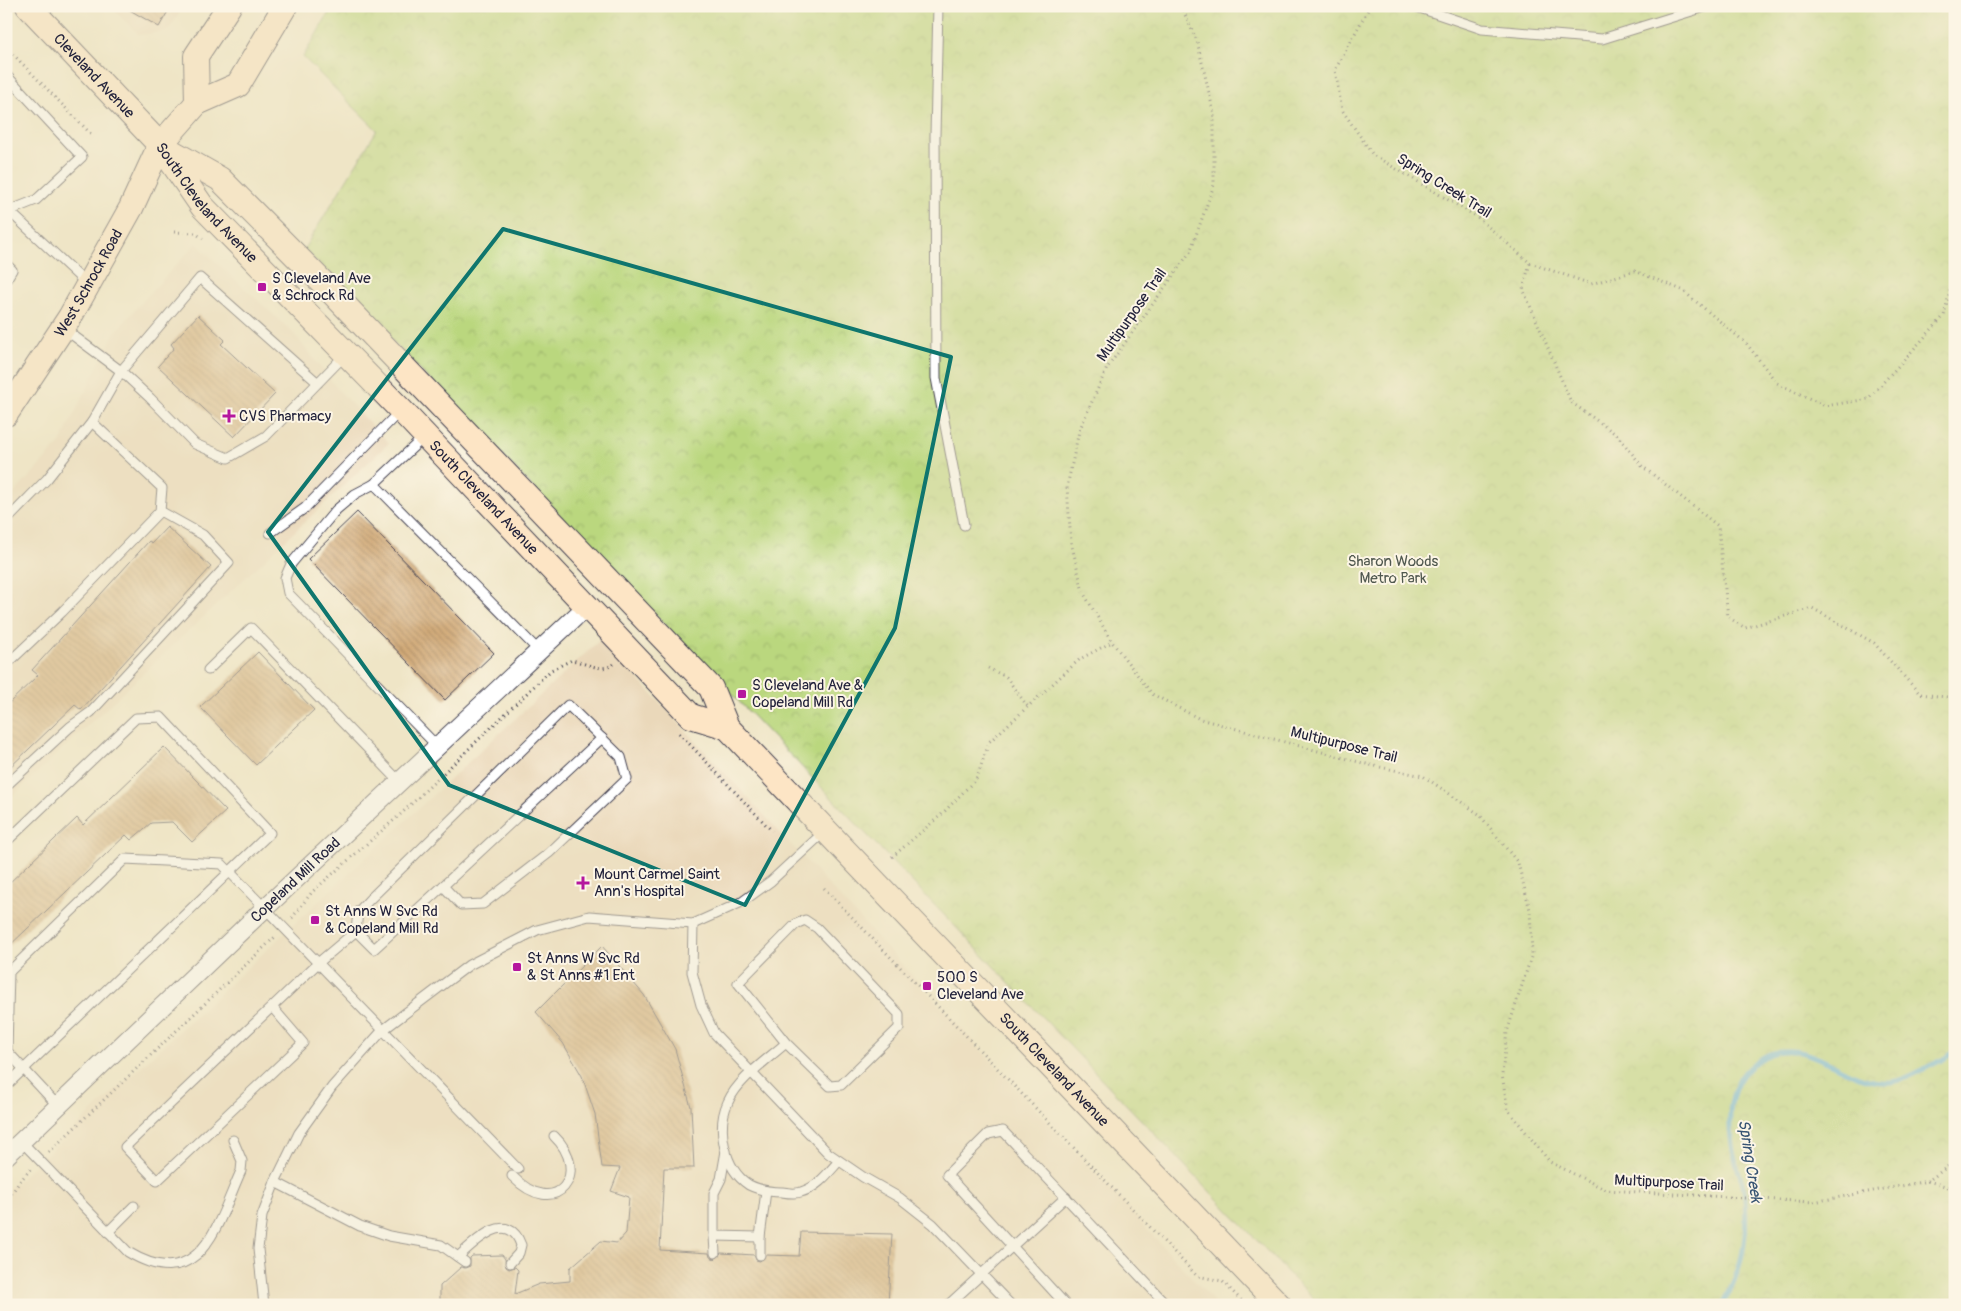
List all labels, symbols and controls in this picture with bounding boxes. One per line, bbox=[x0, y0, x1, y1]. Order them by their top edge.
street label: Cleveland Avenue bbox=[49, 29, 139, 122]
street label: South Cleveland Avenue bbox=[152, 139, 262, 267]
street label: Spring Creek Trail bbox=[1393, 149, 1495, 223]
street label: West Schrock Road bbox=[50, 226, 127, 340]
street label: Multipurpose Trail bbox=[1093, 265, 1171, 365]
place label: S Cleveland Ave & Schrock Rd bbox=[272, 269, 371, 305]
marker: S Cleveland Ave & Schrock Rd bbox=[256, 281, 268, 293]
place label: CVS Pharmacy bbox=[239, 407, 332, 426]
marker: CVS Pharmacy bbox=[223, 410, 235, 422]
street label: South Cleveland Avenue bbox=[425, 436, 543, 559]
park label: Sharon Woods Metro Park bbox=[1348, 552, 1439, 588]
place label: S Cleveland Ave & Copeland Mill Rd bbox=[752, 676, 863, 712]
marker: S Cleveland Ave & Copeland Mill Rd bbox=[736, 688, 748, 700]
street label: Multipurpose Trail bbox=[1289, 723, 1399, 767]
street label: Copeland Mill Road bbox=[246, 833, 344, 926]
place label: Mount Carmel Saint Ann's Hospital bbox=[594, 865, 721, 901]
marker: Mount Carmel Saint Ann's Hospital bbox=[576, 876, 590, 890]
place label: St Anns W Svc Rd & Copeland Mill Rd bbox=[325, 902, 439, 938]
marker: St Anns W Svc Rd & Copeland Mill Rd bbox=[309, 914, 321, 926]
place label: St Anns W Svc Rd & St Anns #1 Ent bbox=[527, 949, 640, 985]
marker: St Anns W Svc Rd & St Anns #1 Ent bbox=[511, 961, 523, 973]
place label: 500 S Cleveland Ave bbox=[937, 968, 1024, 1004]
marker: 500 S Cleveland Ave bbox=[921, 980, 933, 992]
street label: South Cleveland Avenue bbox=[995, 1009, 1113, 1131]
water label: Spring Creek bbox=[1734, 1118, 1767, 1205]
street label: Multipurpose Trail bbox=[1614, 1171, 1724, 1195]

